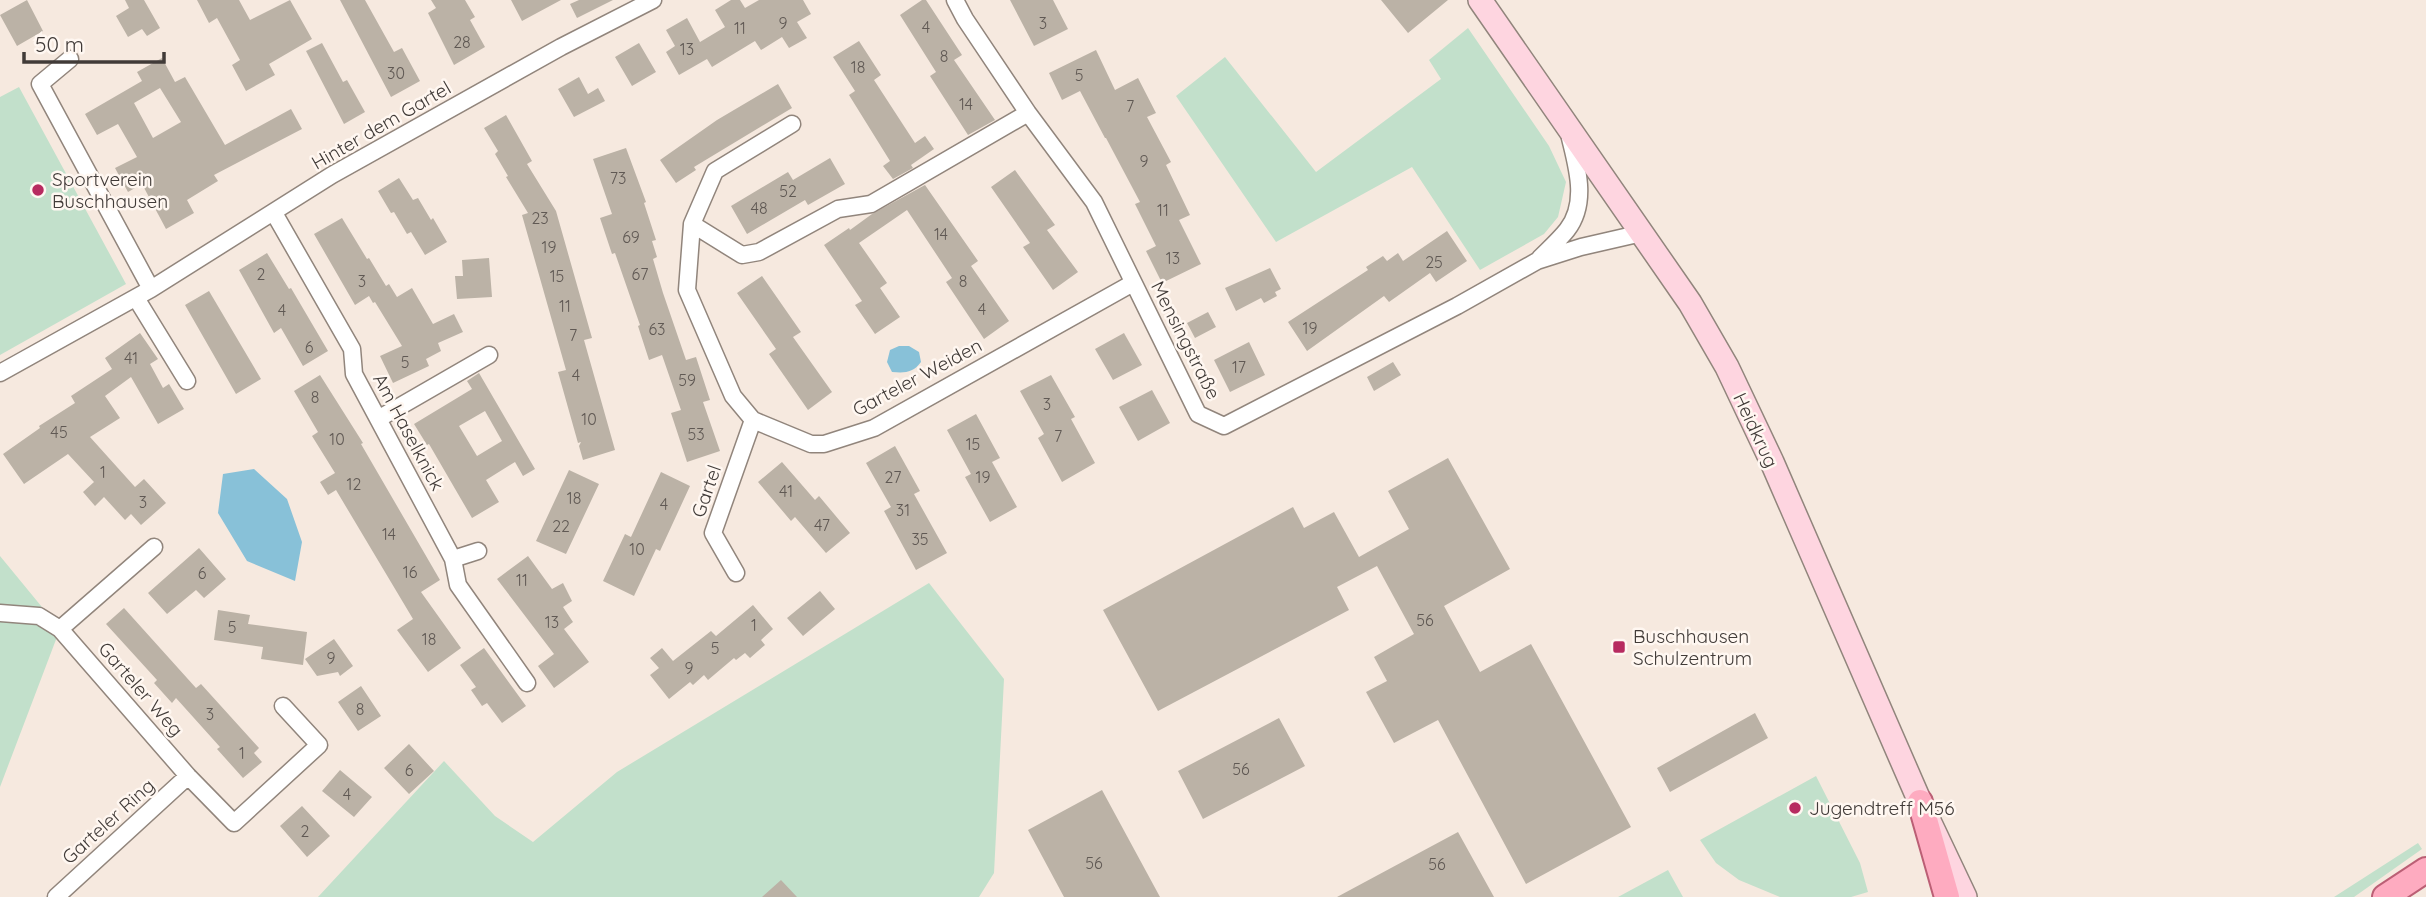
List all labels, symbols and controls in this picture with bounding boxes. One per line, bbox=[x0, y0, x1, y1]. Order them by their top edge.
house number: 9 bbox=[779, 13, 788, 33]
house number: 3 bbox=[1039, 13, 1047, 33]
house number: 4 bbox=[922, 17, 930, 37]
house number: 11 bbox=[734, 18, 746, 38]
scale bar bbox=[24, 21, 164, 65]
text: 50 m bbox=[35, 31, 84, 57]
house number: 28 bbox=[453, 32, 471, 52]
house number: 13 bbox=[680, 39, 694, 59]
house number: 8 bbox=[940, 46, 948, 66]
house number: 18 bbox=[851, 57, 865, 77]
house number: 30 bbox=[387, 63, 405, 83]
house number: 5 bbox=[1075, 65, 1083, 85]
street label: Hinter dem Gartel bbox=[307, 75, 455, 175]
house number: 14 bbox=[959, 94, 973, 114]
house number: 7 bbox=[1126, 96, 1134, 116]
house number: 9 bbox=[1140, 151, 1149, 171]
place label: Sportverein Buschhausen bbox=[52, 167, 168, 213]
house number: 73 bbox=[610, 168, 626, 188]
house number: 52 bbox=[779, 181, 797, 201]
marker: Sportverein Buschhausen bbox=[30, 182, 46, 198]
house number: 48 bbox=[750, 198, 768, 218]
house number: 11 bbox=[1157, 200, 1169, 220]
house number: 23 bbox=[531, 208, 549, 228]
house number: 14 bbox=[934, 224, 948, 244]
house number: 69 bbox=[622, 227, 640, 247]
house number: 19 bbox=[542, 237, 556, 257]
house number: 13 bbox=[1166, 248, 1180, 268]
house number: 25 bbox=[1425, 252, 1443, 272]
house number: 2 bbox=[257, 264, 266, 284]
house number: 67 bbox=[632, 264, 648, 284]
house number: 15 bbox=[550, 266, 564, 286]
house number: 3 bbox=[358, 271, 366, 291]
house number: 8 bbox=[959, 271, 967, 291]
street label: Mensingstraße bbox=[1146, 277, 1226, 403]
house number: 11 bbox=[559, 296, 571, 316]
house number: 4 bbox=[978, 299, 986, 319]
house number: 4 bbox=[278, 300, 286, 320]
house number: 19 bbox=[1303, 318, 1317, 338]
house number: 63 bbox=[649, 319, 666, 339]
house number: 7 bbox=[569, 325, 577, 345]
street label: Garteler Weiden bbox=[848, 333, 986, 421]
house number: 6 bbox=[305, 337, 314, 357]
house number: 41 bbox=[124, 348, 138, 368]
house number: 5 bbox=[401, 352, 409, 372]
house number: 17 bbox=[1232, 357, 1246, 377]
house number: 4 bbox=[572, 365, 580, 385]
street label: Am Haselknick bbox=[368, 369, 450, 495]
house number: 59 bbox=[678, 370, 696, 390]
house number: 8 bbox=[311, 387, 319, 407]
street label: Heidkrug bbox=[1728, 389, 1784, 471]
house number: 3 bbox=[1043, 394, 1051, 414]
house number: 10 bbox=[581, 409, 597, 429]
house number: 45 bbox=[50, 422, 68, 442]
house number: 53 bbox=[687, 424, 705, 444]
house number: 7 bbox=[1054, 426, 1062, 446]
house number: 10 bbox=[329, 429, 345, 449]
house number: 15 bbox=[966, 434, 980, 454]
house number: 1 bbox=[100, 462, 106, 482]
street label: Gartel bbox=[686, 462, 726, 520]
house number: 27 bbox=[885, 467, 901, 487]
house number: 19 bbox=[976, 467, 990, 487]
house number: 12 bbox=[347, 474, 362, 494]
house number: 41 bbox=[779, 481, 793, 501]
house number: 18 bbox=[567, 488, 581, 508]
house number: 3 bbox=[139, 492, 147, 512]
house number: 4 bbox=[660, 494, 668, 514]
house number: 31 bbox=[896, 500, 910, 520]
house number: 47 bbox=[814, 515, 830, 535]
house number: 22 bbox=[552, 516, 570, 536]
house number: 14 bbox=[382, 524, 396, 544]
house number: 35 bbox=[911, 529, 929, 549]
house number: 10 bbox=[629, 539, 645, 559]
house number: 16 bbox=[403, 562, 418, 582]
house number: 6 bbox=[198, 563, 207, 583]
house number: 11 bbox=[516, 570, 528, 590]
house number: 56 bbox=[1416, 610, 1434, 630]
house number: 13 bbox=[545, 612, 559, 632]
house number: 1 bbox=[751, 615, 757, 635]
house number: 5 bbox=[228, 617, 236, 637]
place label: Buschhausen Schulzentrum bbox=[1633, 624, 1752, 670]
house number: 18 bbox=[422, 629, 436, 649]
street label: Garteler Weg bbox=[93, 637, 189, 741]
house number: 5 bbox=[711, 638, 719, 658]
marker: Buschhausen Schulzentrum bbox=[1611, 639, 1627, 655]
house number: 9 bbox=[327, 648, 336, 668]
house number: 9 bbox=[685, 658, 694, 678]
house number: 8 bbox=[356, 699, 364, 719]
house number: 3 bbox=[206, 704, 214, 724]
house number: 1 bbox=[239, 743, 245, 763]
house number: 56 bbox=[1232, 759, 1250, 779]
house number: 6 bbox=[405, 760, 414, 780]
street label: Garteler Ring bbox=[57, 773, 159, 869]
house number: 4 bbox=[343, 784, 351, 804]
place label: Jugendtreff M56 bbox=[1809, 796, 1954, 820]
marker: Jugendtreff M56 bbox=[1787, 800, 1803, 816]
house number: 2 bbox=[301, 821, 310, 841]
house number: 56 bbox=[1085, 853, 1103, 873]
house number: 56 bbox=[1428, 854, 1446, 874]

